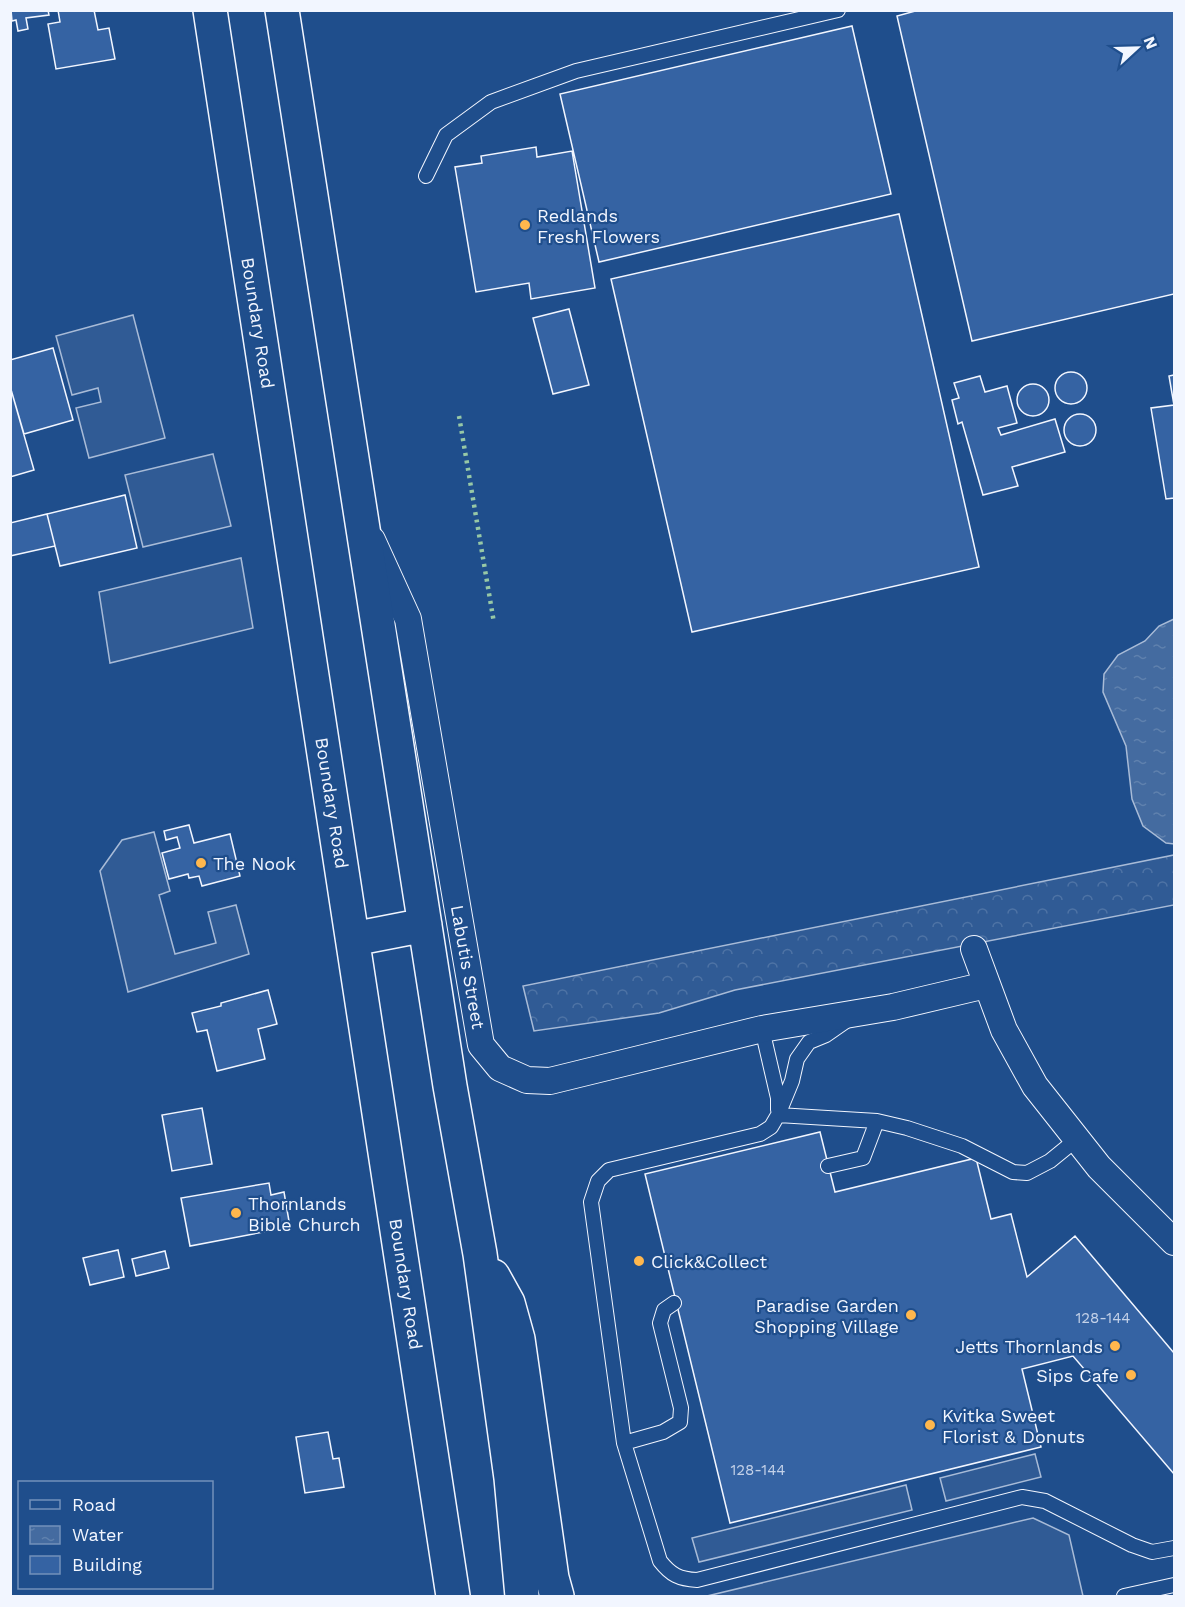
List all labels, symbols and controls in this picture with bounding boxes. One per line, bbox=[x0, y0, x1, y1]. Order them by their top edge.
north arrow bbox=[1107, 18, 1167, 78]
text: N bbox=[1139, 34, 1161, 52]
place label: Redlands Fresh Flowers bbox=[537, 205, 660, 247]
marker: Redlands Fresh Flowers bbox=[518, 218, 532, 232]
street label: Boundary Road bbox=[237, 256, 279, 390]
street label: Boundary Road bbox=[311, 736, 353, 870]
place label: The Nook bbox=[213, 853, 296, 874]
marker: The Nook bbox=[194, 856, 208, 870]
street label: Labutis Street bbox=[447, 903, 489, 1031]
place label: Thornlands Bible Church bbox=[248, 1193, 361, 1235]
marker: Thornlands Bible Church bbox=[229, 1206, 243, 1220]
street label: Boundary Road bbox=[385, 1217, 427, 1351]
place label: Click&Collect bbox=[651, 1251, 768, 1272]
marker: Click&Collect bbox=[632, 1254, 646, 1268]
place label: Paradise Garden Shopping Village bbox=[754, 1295, 899, 1337]
marker: Paradise Garden Shopping Village bbox=[904, 1308, 918, 1322]
house number: 128-144 bbox=[1075, 1309, 1131, 1327]
place label: Jetts Thornlands bbox=[955, 1336, 1103, 1357]
marker: Jetts Thornlands bbox=[1108, 1339, 1122, 1353]
place label: Sips Cafe bbox=[1036, 1365, 1119, 1386]
marker: Sips Cafe bbox=[1124, 1368, 1138, 1382]
place label: Kvitka Sweet Florist & Donuts bbox=[942, 1405, 1085, 1447]
marker: Kvitka Sweet Florist & Donuts bbox=[923, 1418, 937, 1432]
house number: 128-144 bbox=[730, 1461, 786, 1479]
legend bbox=[18, 1481, 213, 1589]
text: Road bbox=[72, 1494, 116, 1515]
text: Water bbox=[72, 1524, 124, 1545]
text: Building bbox=[72, 1554, 142, 1575]

